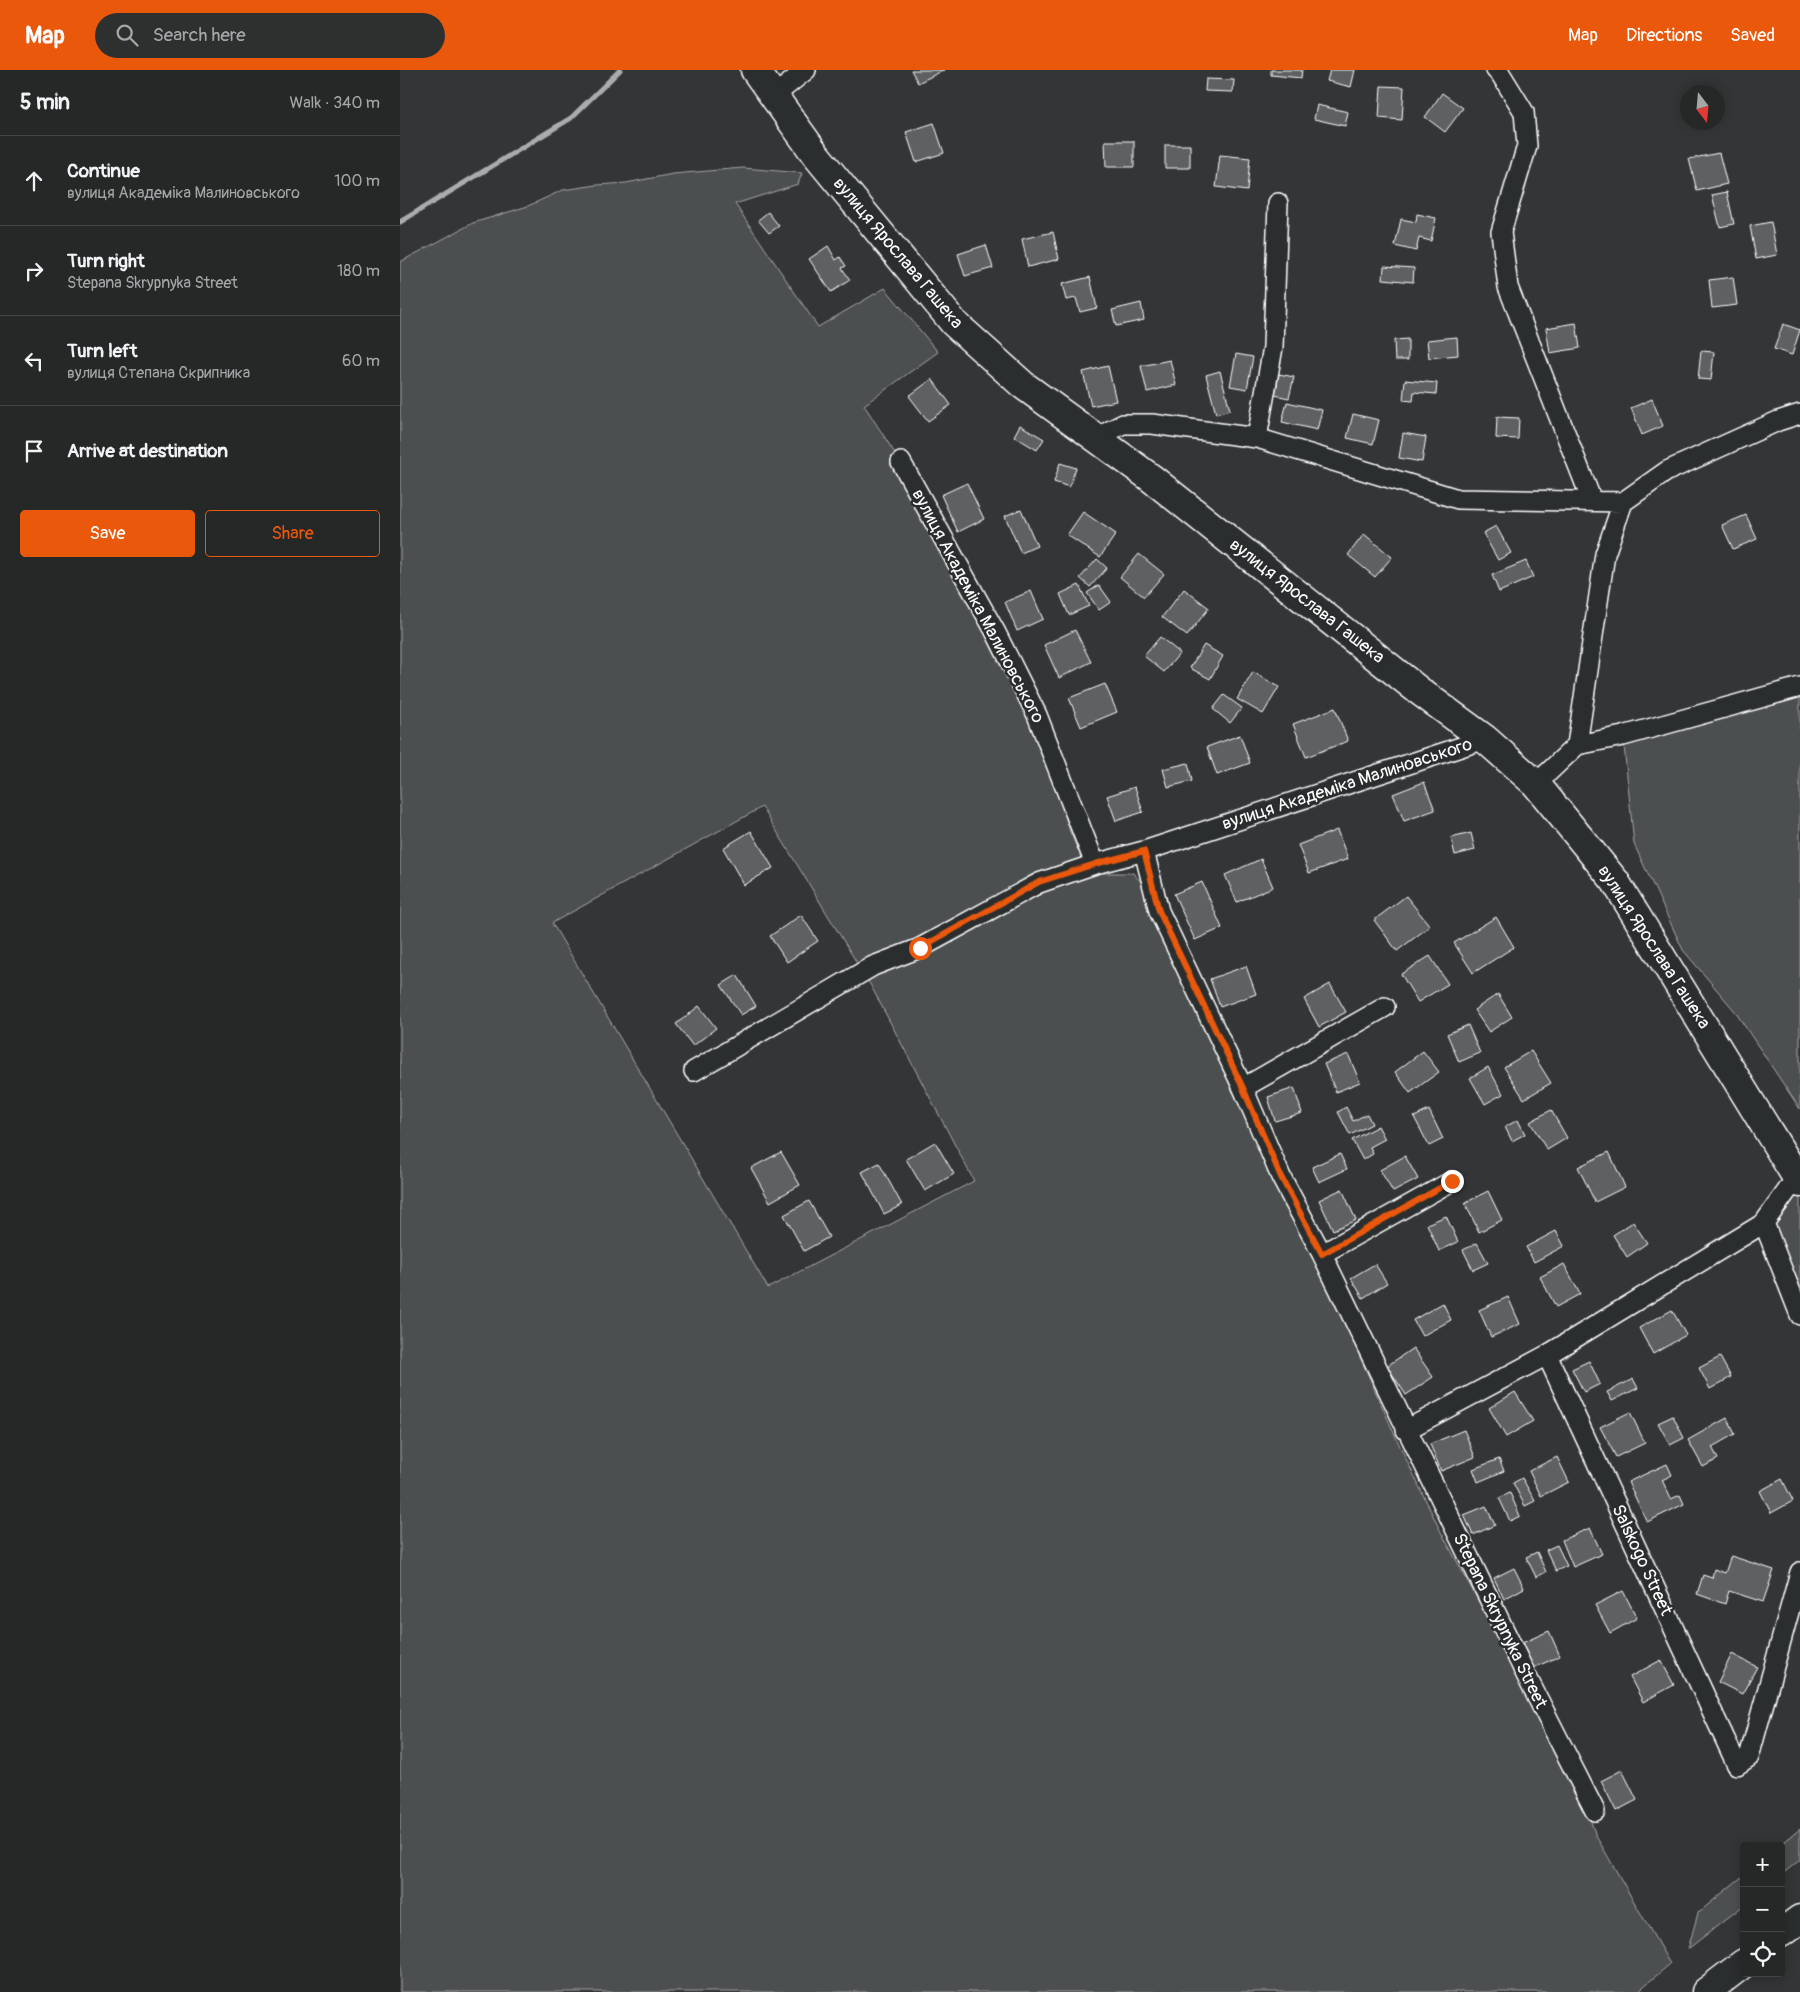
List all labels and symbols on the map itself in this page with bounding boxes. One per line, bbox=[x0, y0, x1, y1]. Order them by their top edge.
north arrow bbox=[1680, 85, 1725, 130]
street label: вулиця Ярослава Гашека bbox=[828, 173, 968, 333]
street label: вулиця Академіка Малиновського bbox=[906, 485, 1050, 727]
street label: вулиця Ярослава Гашека bbox=[1225, 533, 1389, 669]
street label: вулиця Академіка Малиновського bbox=[1219, 733, 1475, 835]
street label: вулиця Ярослава Гашека bbox=[1592, 861, 1716, 1033]
route start bbox=[909, 937, 932, 960]
route end bbox=[1441, 1170, 1464, 1193]
street label: Salskogo Street bbox=[1606, 1501, 1678, 1620]
street label: Stepana Skrypnyka Street bbox=[1448, 1530, 1553, 1713]

